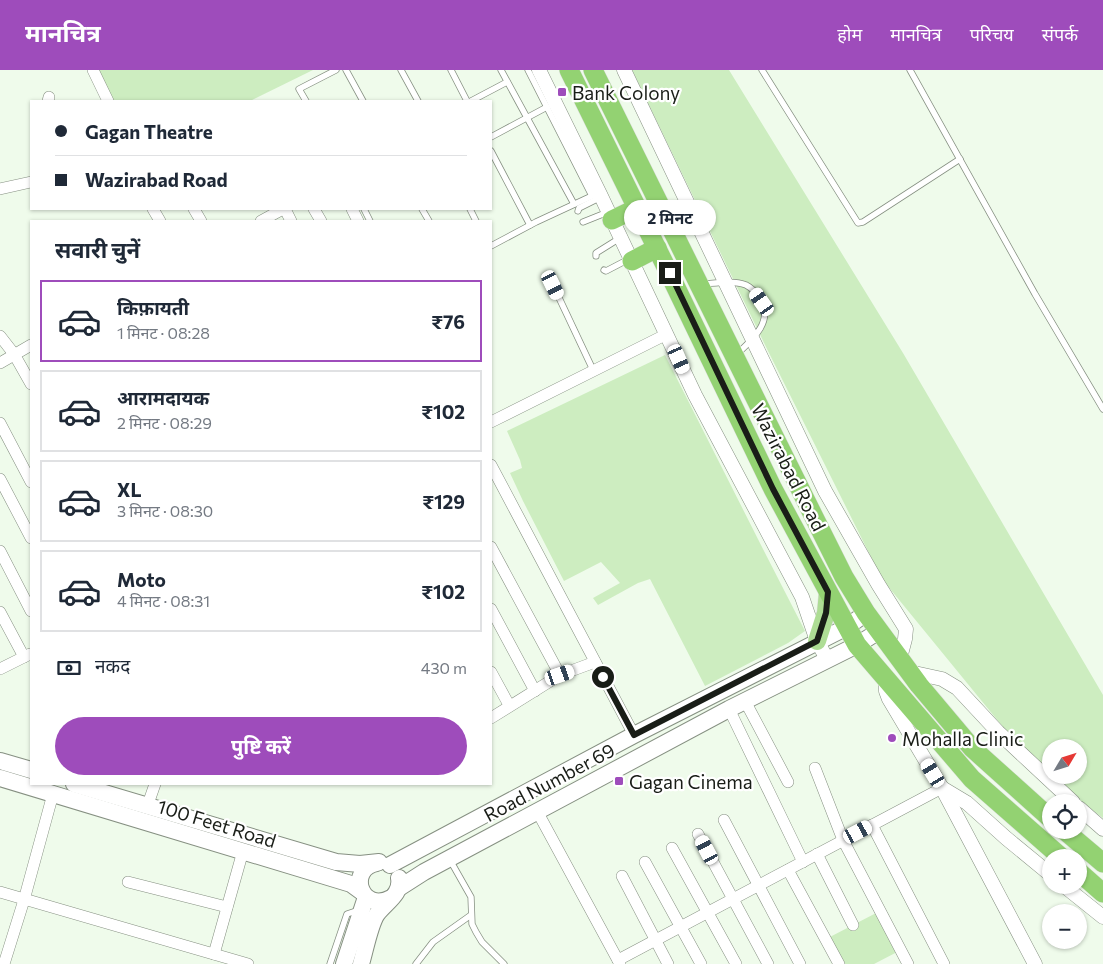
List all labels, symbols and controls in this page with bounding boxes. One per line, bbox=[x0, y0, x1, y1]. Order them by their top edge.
text: मानचित्र bbox=[25, 18, 101, 47]
text: होम bbox=[837, 23, 862, 45]
text: मानचित्र bbox=[890, 23, 942, 45]
text: परिचय bbox=[970, 23, 1014, 45]
text: संपर्क bbox=[1042, 23, 1078, 45]
place label: Bank Colony bbox=[572, 81, 680, 104]
marker: Bank Colony bbox=[556, 86, 568, 98]
text: Gagan Theatre bbox=[85, 120, 213, 143]
text: Wazirabad Road bbox=[85, 168, 228, 191]
callout: 2 मिनट bbox=[624, 200, 716, 236]
text: 2 मिनट bbox=[647, 208, 693, 227]
text: सवारी चुनें bbox=[55, 236, 140, 263]
route end bbox=[659, 262, 681, 284]
car bbox=[539, 268, 566, 302]
car bbox=[747, 285, 776, 319]
text: किफ़ायती bbox=[117, 296, 189, 319]
icon: car bbox=[57, 299, 102, 344]
text: ₹76 bbox=[431, 310, 465, 333]
text: 1 मिनट · 08:28 bbox=[117, 323, 210, 342]
car bbox=[666, 342, 691, 376]
text: आरामदायक bbox=[117, 386, 209, 409]
icon: car bbox=[57, 389, 102, 434]
street label: Wazirabad Road bbox=[747, 399, 831, 535]
text: ₹102 bbox=[421, 400, 465, 423]
text: 2 मिनट · 08:29 bbox=[117, 413, 212, 432]
text: XL bbox=[117, 478, 142, 501]
icon: car bbox=[57, 479, 102, 524]
text: ₹129 bbox=[422, 490, 465, 513]
text: 3 मिनट · 08:30 bbox=[117, 501, 213, 520]
text: Moto bbox=[117, 568, 166, 591]
icon: car bbox=[57, 569, 102, 614]
text: ₹102 bbox=[421, 580, 465, 603]
text: 4 मिनट · 08:31 bbox=[117, 591, 210, 610]
icon: cash bbox=[55, 654, 83, 682]
text: नकद bbox=[95, 654, 130, 677]
text: 430 m bbox=[421, 658, 467, 677]
car bbox=[543, 663, 576, 687]
route start bbox=[592, 666, 614, 688]
button: पुष्टि करें bbox=[55, 717, 467, 775]
place label: Mohalla Clinic bbox=[902, 727, 1023, 750]
marker: Mohalla Clinic bbox=[886, 732, 898, 744]
street label: Road Number 69 bbox=[480, 738, 618, 826]
north arrow bbox=[1042, 739, 1088, 784]
map controls bbox=[1042, 739, 1087, 949]
car bbox=[918, 756, 947, 790]
place label: Gagan Cinema bbox=[629, 770, 753, 793]
marker: Gagan Cinema bbox=[613, 775, 625, 787]
street label: 100 Feet Road bbox=[155, 794, 279, 852]
button: locate bbox=[1042, 794, 1087, 839]
car bbox=[841, 818, 874, 846]
car bbox=[693, 833, 720, 867]
button: + bbox=[1042, 849, 1087, 894]
button: − bbox=[1042, 904, 1087, 949]

